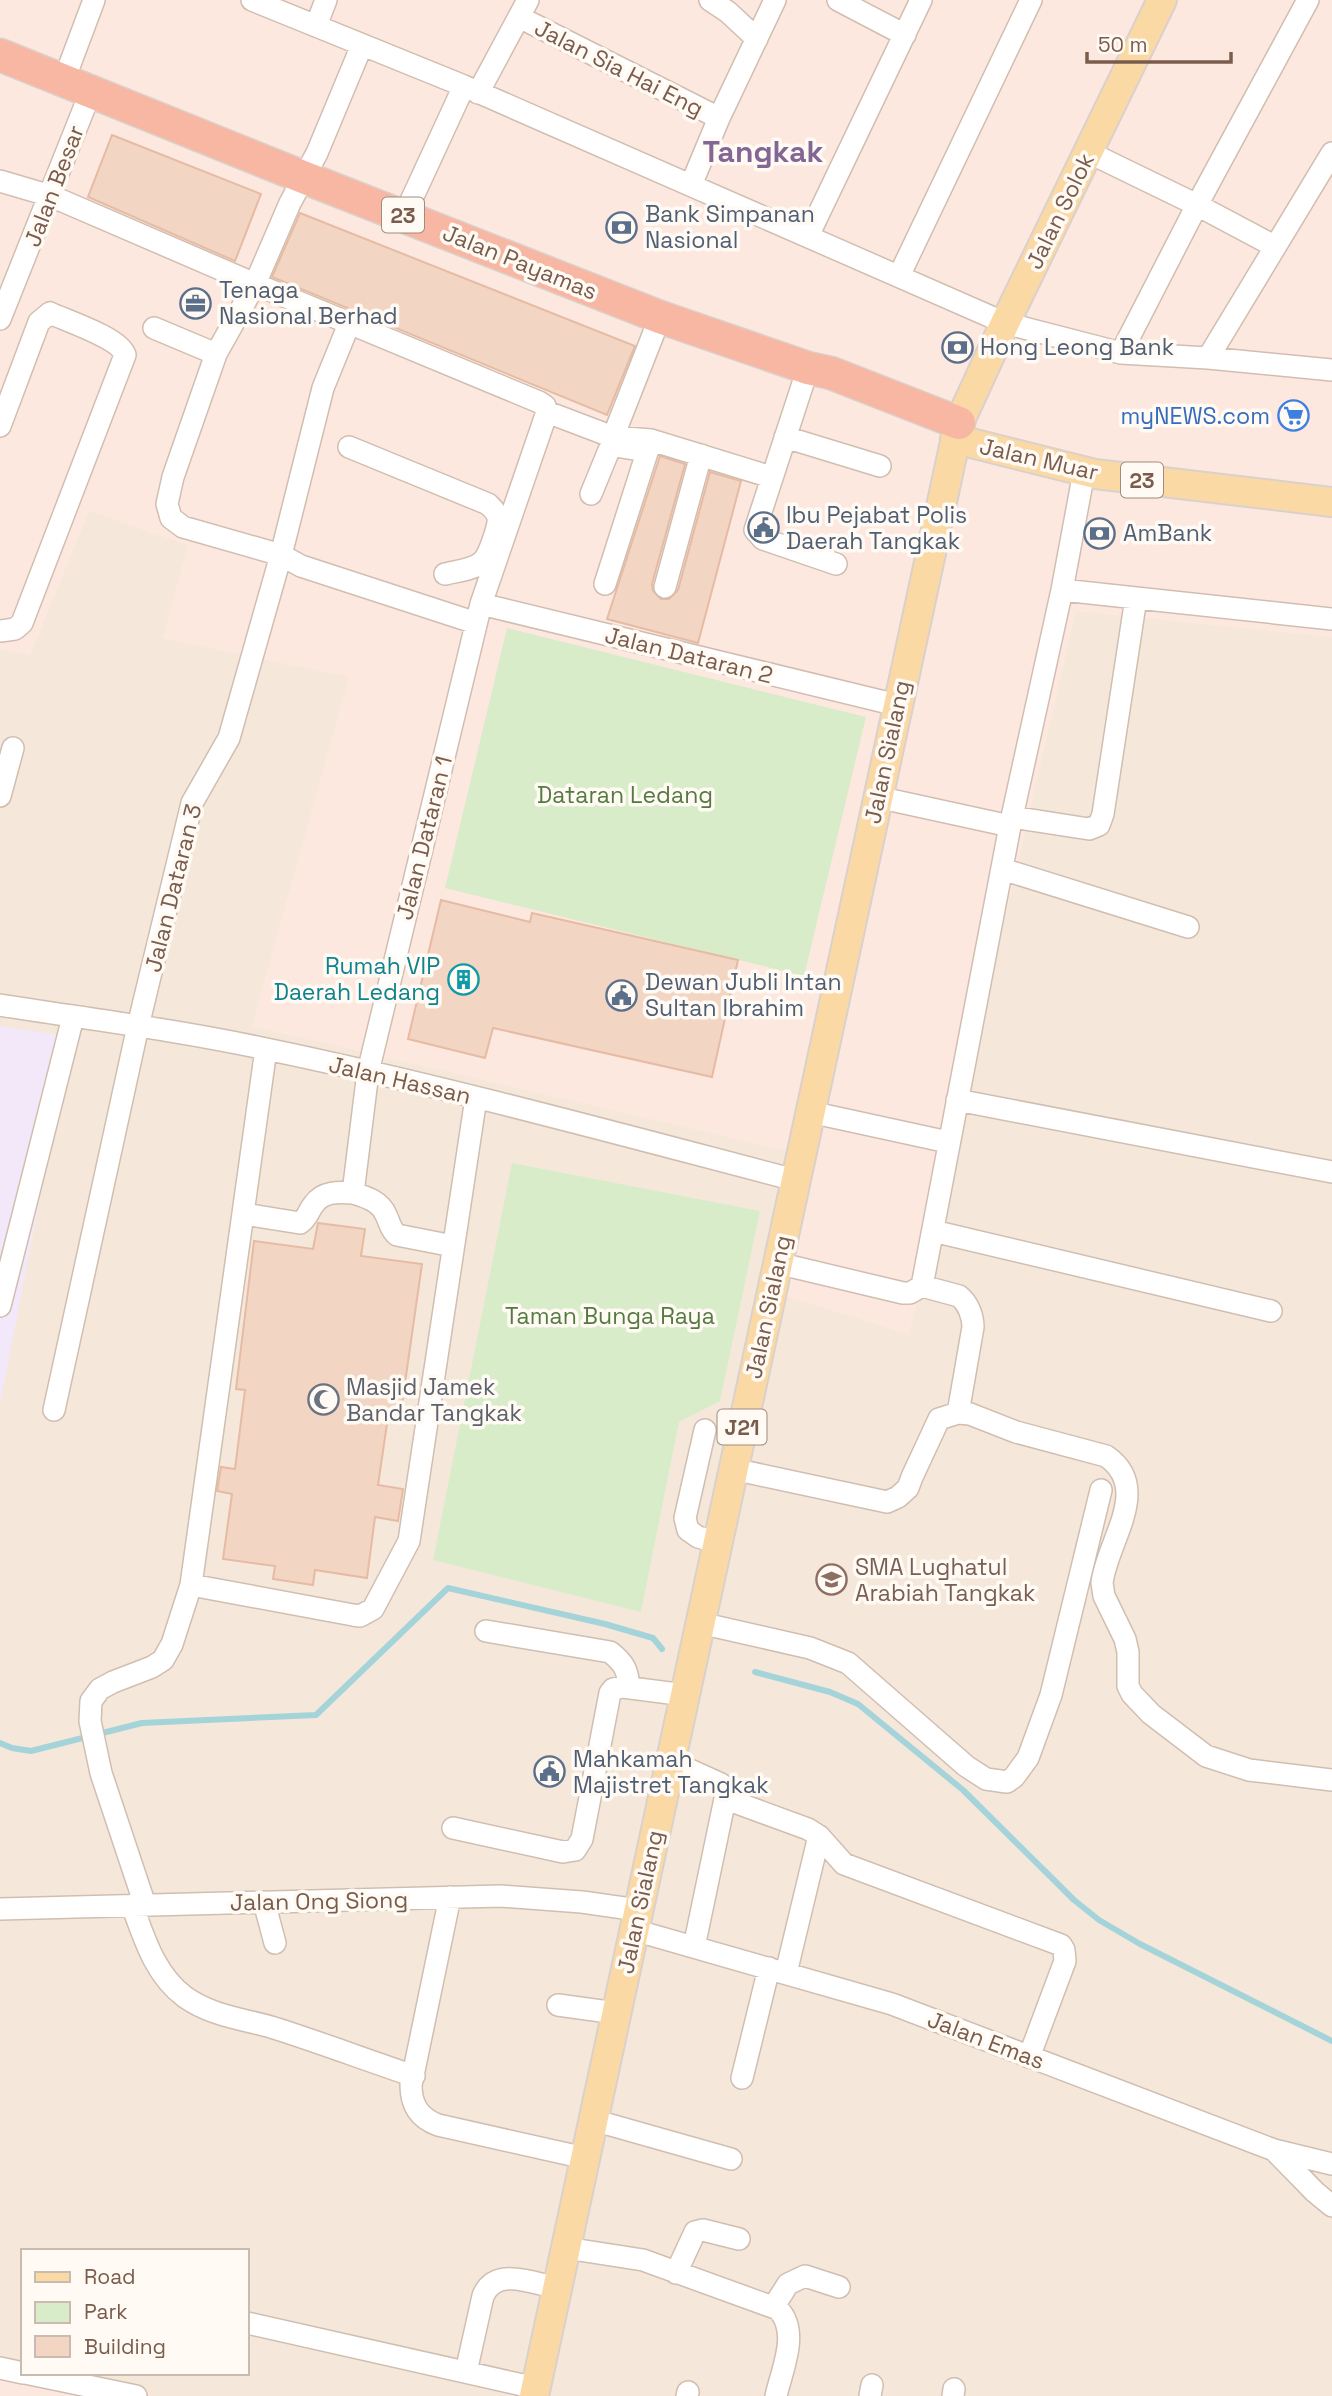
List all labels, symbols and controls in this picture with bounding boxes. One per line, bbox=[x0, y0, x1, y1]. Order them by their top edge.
street label: Jalan Sia Hai Eng bbox=[529, 12, 709, 124]
scale bar bbox=[1087, 21, 1230, 65]
text: 50 m bbox=[1098, 31, 1148, 58]
street label: Jalan Besar bbox=[17, 121, 91, 251]
district label: Tangkak bbox=[703, 132, 824, 171]
street label: Jalan Solok bbox=[1019, 148, 1101, 274]
road number: 23 bbox=[382, 198, 424, 232]
place label: Bank Simpanan Nasional bbox=[645, 199, 815, 255]
bank icon: Bank Simpanan Nasional bbox=[605, 210, 639, 244]
street label: Jalan Payamas bbox=[438, 217, 602, 307]
place label: Tenaga Nasional Berhad bbox=[219, 275, 398, 331]
office icon: Tenaga Nasional Berhad bbox=[179, 286, 213, 320]
bank icon: Hong Leong Bank bbox=[940, 330, 974, 364]
place label: Hong Leong Bank bbox=[980, 332, 1174, 362]
supermarket icon: myNEWS.com bbox=[1276, 399, 1310, 433]
place label: myNEWS.com bbox=[1120, 401, 1270, 431]
street label: Jalan Muar bbox=[977, 431, 1101, 487]
road number: 23 bbox=[1121, 462, 1163, 498]
place label: Ibu Pejabat Polis Daerah Tangkak bbox=[786, 500, 967, 556]
public building icon: Ibu Pejabat Polis Daerah Tangkak bbox=[746, 511, 780, 545]
bank icon: AmBank bbox=[1083, 516, 1117, 550]
place label: AmBank bbox=[1123, 518, 1212, 548]
street label: Jalan Dataran 2 bbox=[602, 620, 776, 690]
street label: Jalan Sialang bbox=[857, 678, 917, 826]
street label: Jalan Dataran 1 bbox=[389, 753, 459, 923]
park label: Dataran Ledang bbox=[537, 780, 713, 810]
street label: Jalan Dataran 3 bbox=[138, 801, 208, 975]
place label: Rumah VIP Daerah Ledang bbox=[274, 951, 440, 1007]
building icon: Rumah VIP Daerah Ledang bbox=[446, 962, 480, 996]
place label: Dewan Jubli Intan Sultan Ibrahim bbox=[645, 967, 841, 1023]
public building icon: Dewan Jubli Intan Sultan Ibrahim bbox=[605, 978, 639, 1012]
street label: Jalan Hassan bbox=[326, 1049, 474, 1111]
street label: Jalan Sialang bbox=[738, 1233, 798, 1381]
park label: Taman Bunga Raya bbox=[505, 1301, 715, 1331]
place label: Masjid Jamek Bandar Tangkak bbox=[346, 1372, 522, 1428]
mosque icon: Masjid Jamek Bandar Tangkak bbox=[306, 1383, 340, 1417]
road number: J21 bbox=[718, 1410, 766, 1444]
place label: SMA Lughatul Arabiah Tangkak bbox=[855, 1552, 1035, 1608]
school or university icon: SMA Lughatul Arabiah Tangkak bbox=[815, 1563, 849, 1597]
place label: Mahkamah Majistret Tangkak bbox=[573, 1744, 769, 1800]
public building icon: Mahkamah Majistret Tangkak bbox=[533, 1755, 567, 1789]
street label: Jalan Sialang bbox=[610, 1828, 670, 1976]
street label: Jalan Ong Siong bbox=[230, 1884, 408, 1918]
street label: Jalan Emas bbox=[923, 2004, 1049, 2076]
legend bbox=[21, 2249, 248, 2375]
text: Road bbox=[84, 2263, 136, 2290]
text: Park bbox=[84, 2298, 128, 2325]
text: Building bbox=[84, 2333, 166, 2360]

